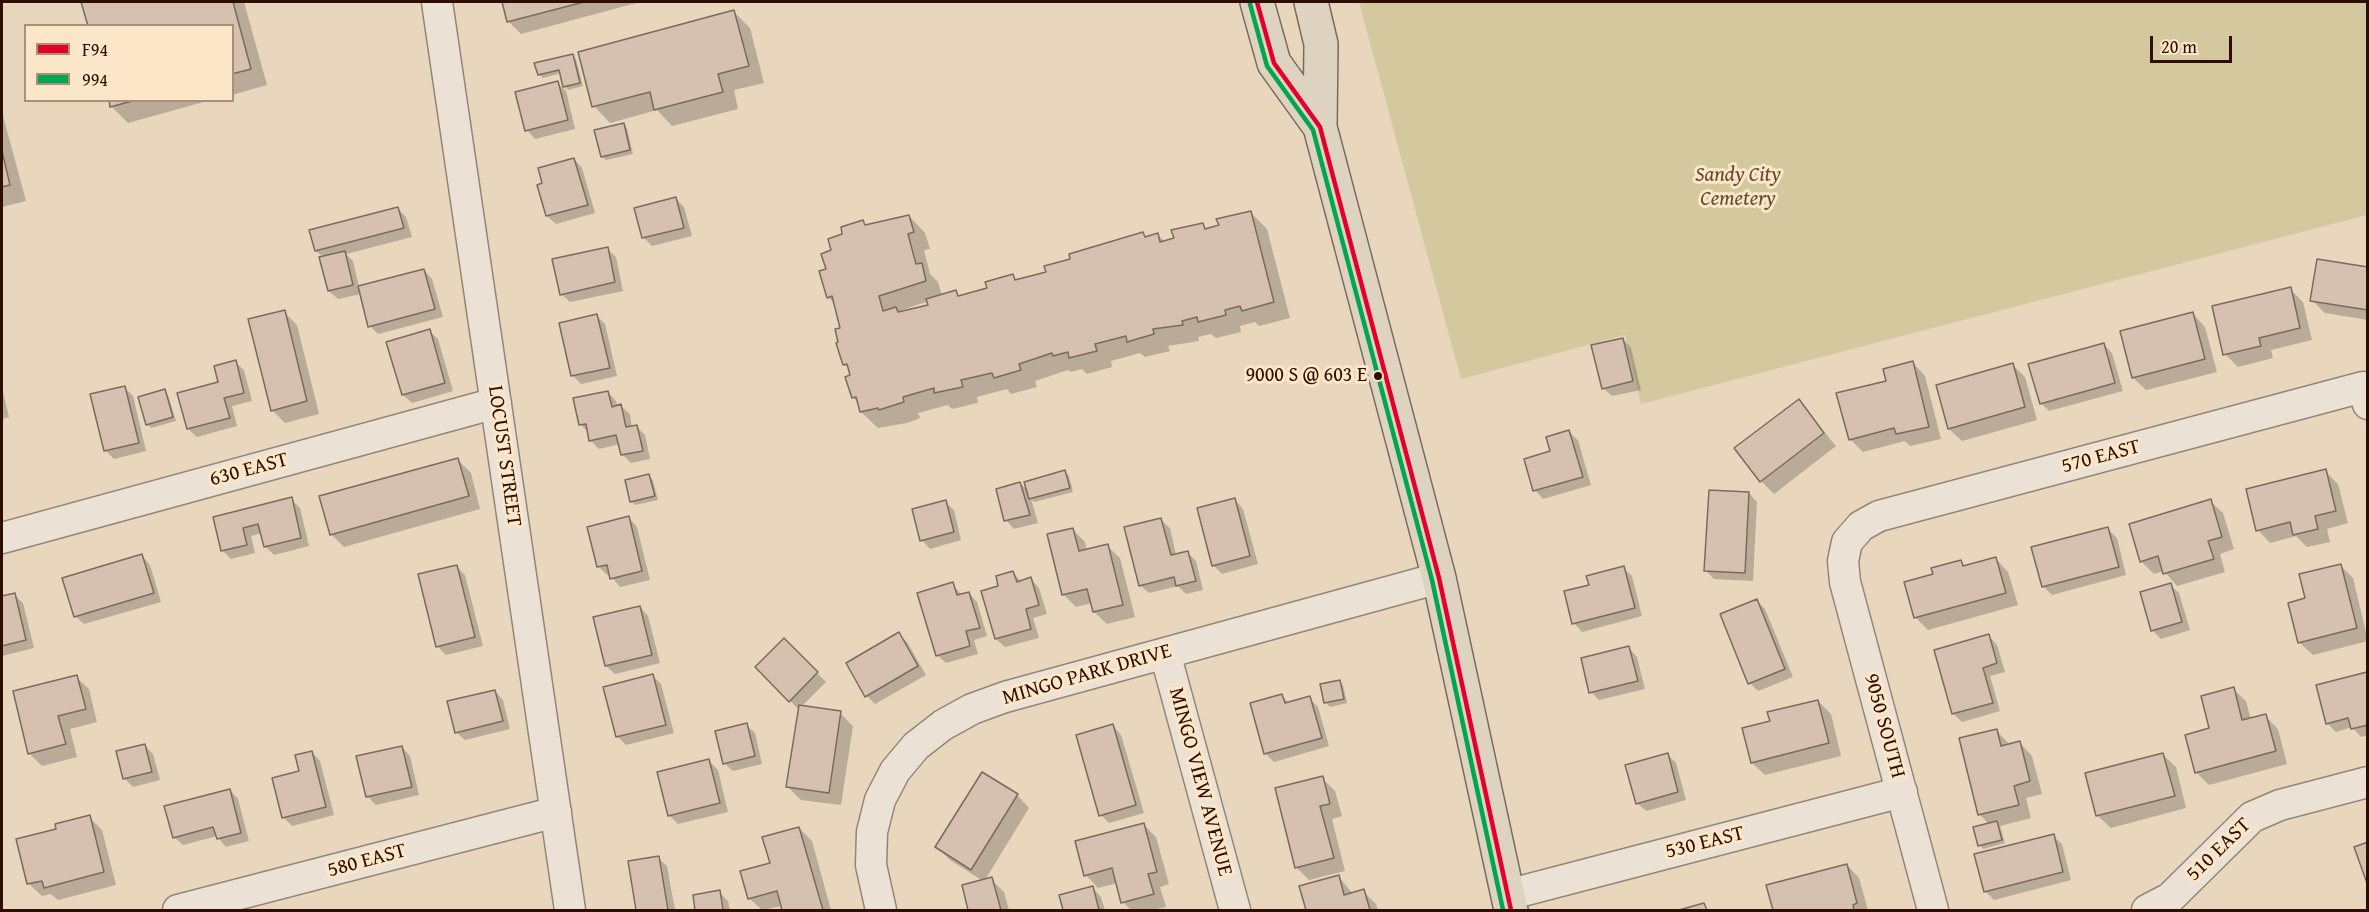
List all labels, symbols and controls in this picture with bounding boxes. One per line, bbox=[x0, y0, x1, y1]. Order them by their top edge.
legend bbox=[24, 24, 234, 102]
scale bar bbox=[2153, 24, 2236, 62]
text: 20 m bbox=[2161, 33, 2197, 60]
text: F94 bbox=[82, 36, 108, 63]
text: 994 bbox=[82, 66, 108, 93]
park label: Sandy City Cemetery bbox=[1695, 163, 1781, 213]
place label: 9000 S @ 603 E bbox=[1245, 364, 1367, 388]
marker: 9000 S @ 603 E bbox=[1372, 370, 1384, 382]
street label: LOCUST STREET bbox=[482, 384, 526, 528]
street label: 570 EAST bbox=[2059, 434, 2143, 480]
street label: 630 EAST bbox=[207, 447, 291, 493]
street label: MINGO PARK DRIVE bbox=[1000, 639, 1174, 711]
street label: 9050 SOUTH bbox=[1858, 671, 1910, 781]
street label: MINGO VIEW AVENUE bbox=[1163, 685, 1237, 879]
street label: 510 EAST bbox=[2181, 813, 2257, 887]
street label: 530 EAST bbox=[1663, 821, 1747, 865]
street label: 580 EAST bbox=[325, 838, 409, 884]

